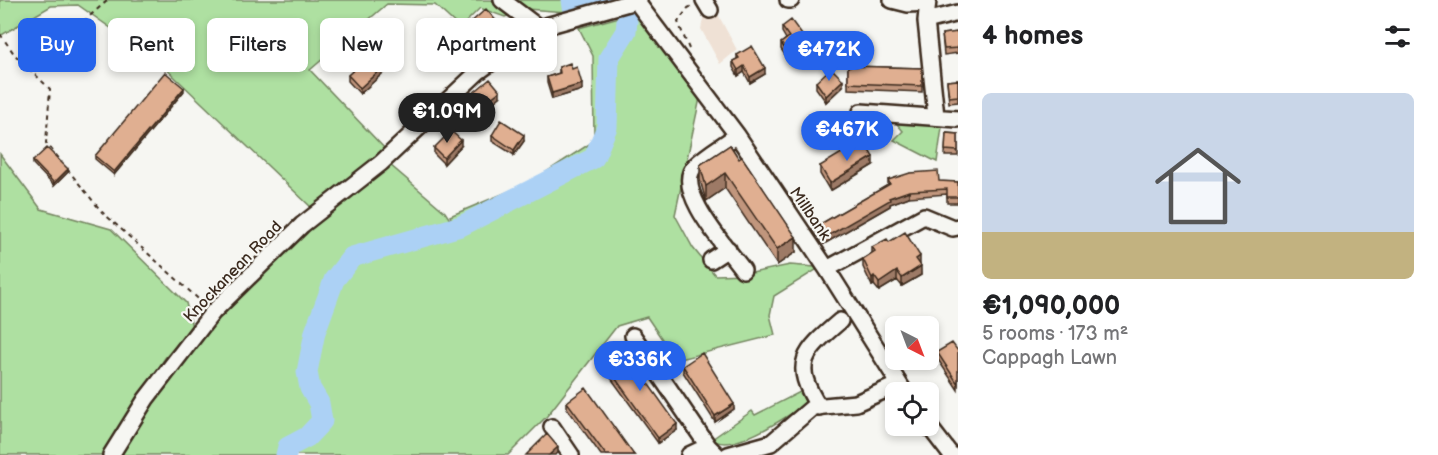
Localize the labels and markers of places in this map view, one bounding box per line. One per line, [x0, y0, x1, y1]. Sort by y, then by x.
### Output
pin: €472K [787, 31, 871, 82]
pin: €1.09M [398, 93, 496, 144]
pin: €467K [805, 111, 889, 162]
pin: €336K [598, 341, 682, 392]

